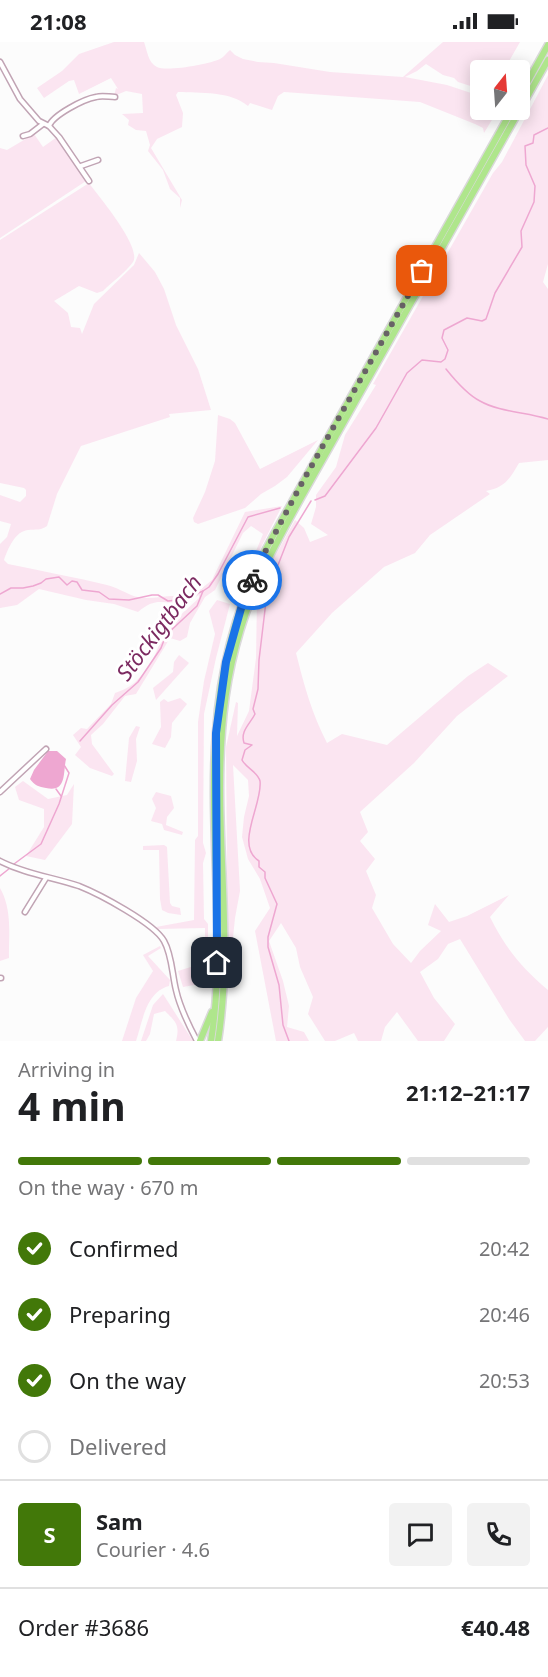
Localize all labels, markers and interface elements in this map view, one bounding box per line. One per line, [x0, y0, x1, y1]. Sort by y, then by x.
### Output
text: 21:08 [30, 6, 87, 36]
north arrow [470, 60, 530, 120]
map controls [470, 60, 530, 120]
pin [396, 245, 447, 296]
icon: bag [405, 254, 438, 287]
courier [222, 550, 282, 610]
icon: bike [236, 564, 269, 597]
water label: Stöckigtbach [108, 568, 208, 686]
pin [191, 937, 242, 988]
icon: home [200, 946, 233, 979]
text: Arriving in [18, 1056, 115, 1083]
text: 21:12–21:17 [406, 1077, 530, 1107]
text: 4 min [18, 1079, 125, 1132]
text: On the way · 670 m [18, 1174, 198, 1201]
icon: check [18, 1232, 51, 1265]
text: Confirmed [69, 1233, 179, 1263]
text: 20:42 [479, 1235, 530, 1262]
icon: check [18, 1298, 51, 1331]
text: Preparing [69, 1299, 171, 1329]
text: 20:46 [479, 1301, 530, 1328]
icon: check [18, 1364, 51, 1397]
text: On the way [69, 1365, 186, 1395]
text: 20:53 [479, 1367, 530, 1394]
text: Delivered [69, 1431, 167, 1461]
button: chat [389, 1503, 452, 1566]
button: phone [467, 1503, 530, 1566]
text: Sam [96, 1506, 143, 1536]
text: S [43, 1519, 56, 1549]
text: Courier · 4.6 [96, 1536, 210, 1563]
text: Order #3686 [18, 1612, 149, 1642]
text: €40.48 [461, 1612, 530, 1642]

